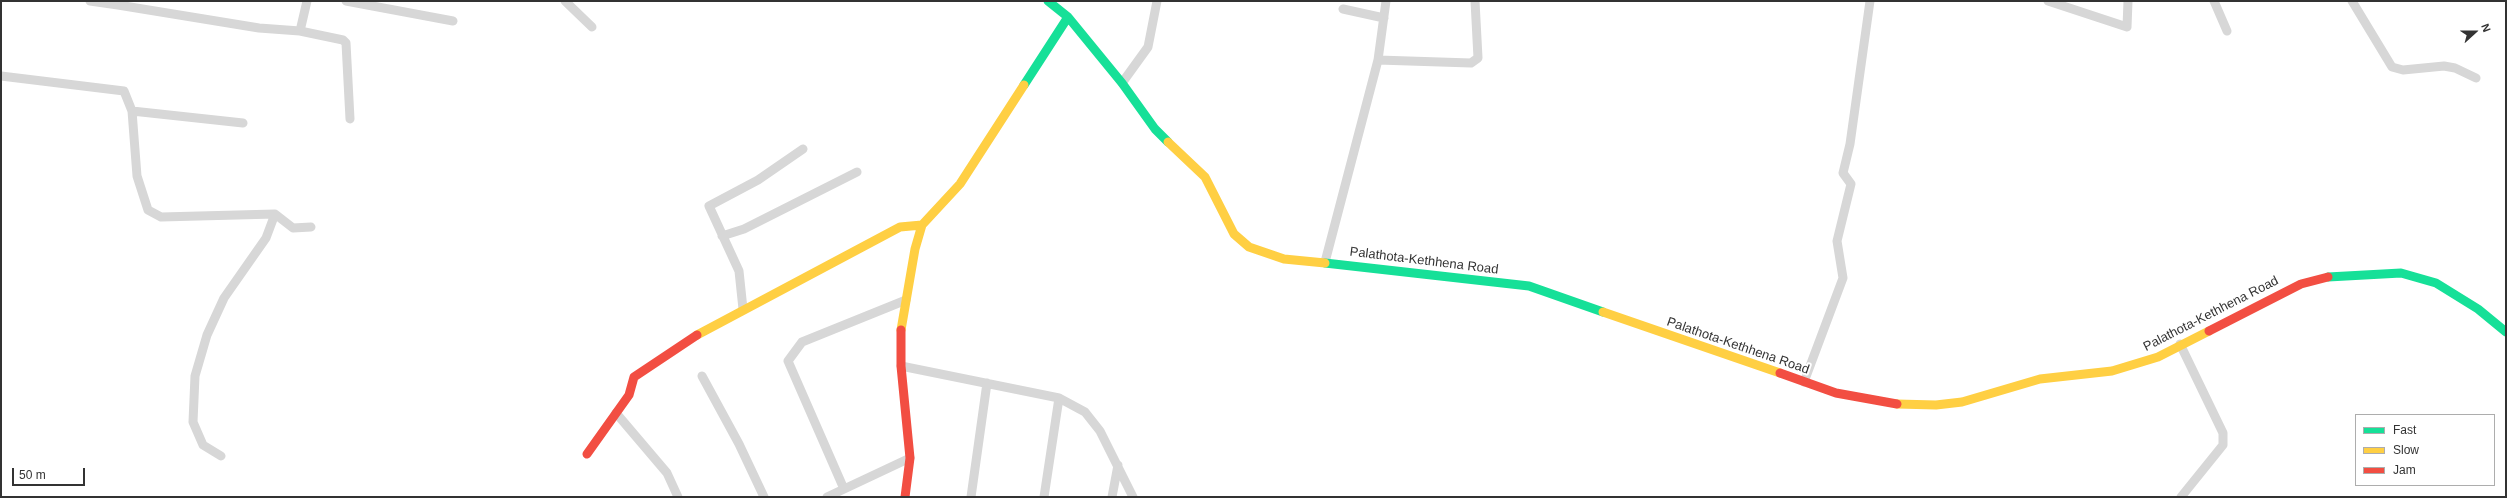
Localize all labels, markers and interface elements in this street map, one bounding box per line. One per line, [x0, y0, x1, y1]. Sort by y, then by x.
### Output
north arrow [2455, 12, 2495, 52]
text: N [2479, 22, 2493, 34]
street label: Palathota-Kethhena Road [1349, 244, 1499, 278]
street label: Palathota-Kethhena Road [2141, 273, 2281, 355]
street label: Palathota-Kethhena Road [1665, 314, 1811, 378]
legend [2355, 414, 2495, 486]
text: Fast [2393, 423, 2416, 437]
text: Slow [2393, 443, 2419, 457]
scale bar [14, 460, 87, 486]
text: Jam [2393, 463, 2416, 477]
text: 50 m [19, 468, 46, 482]

